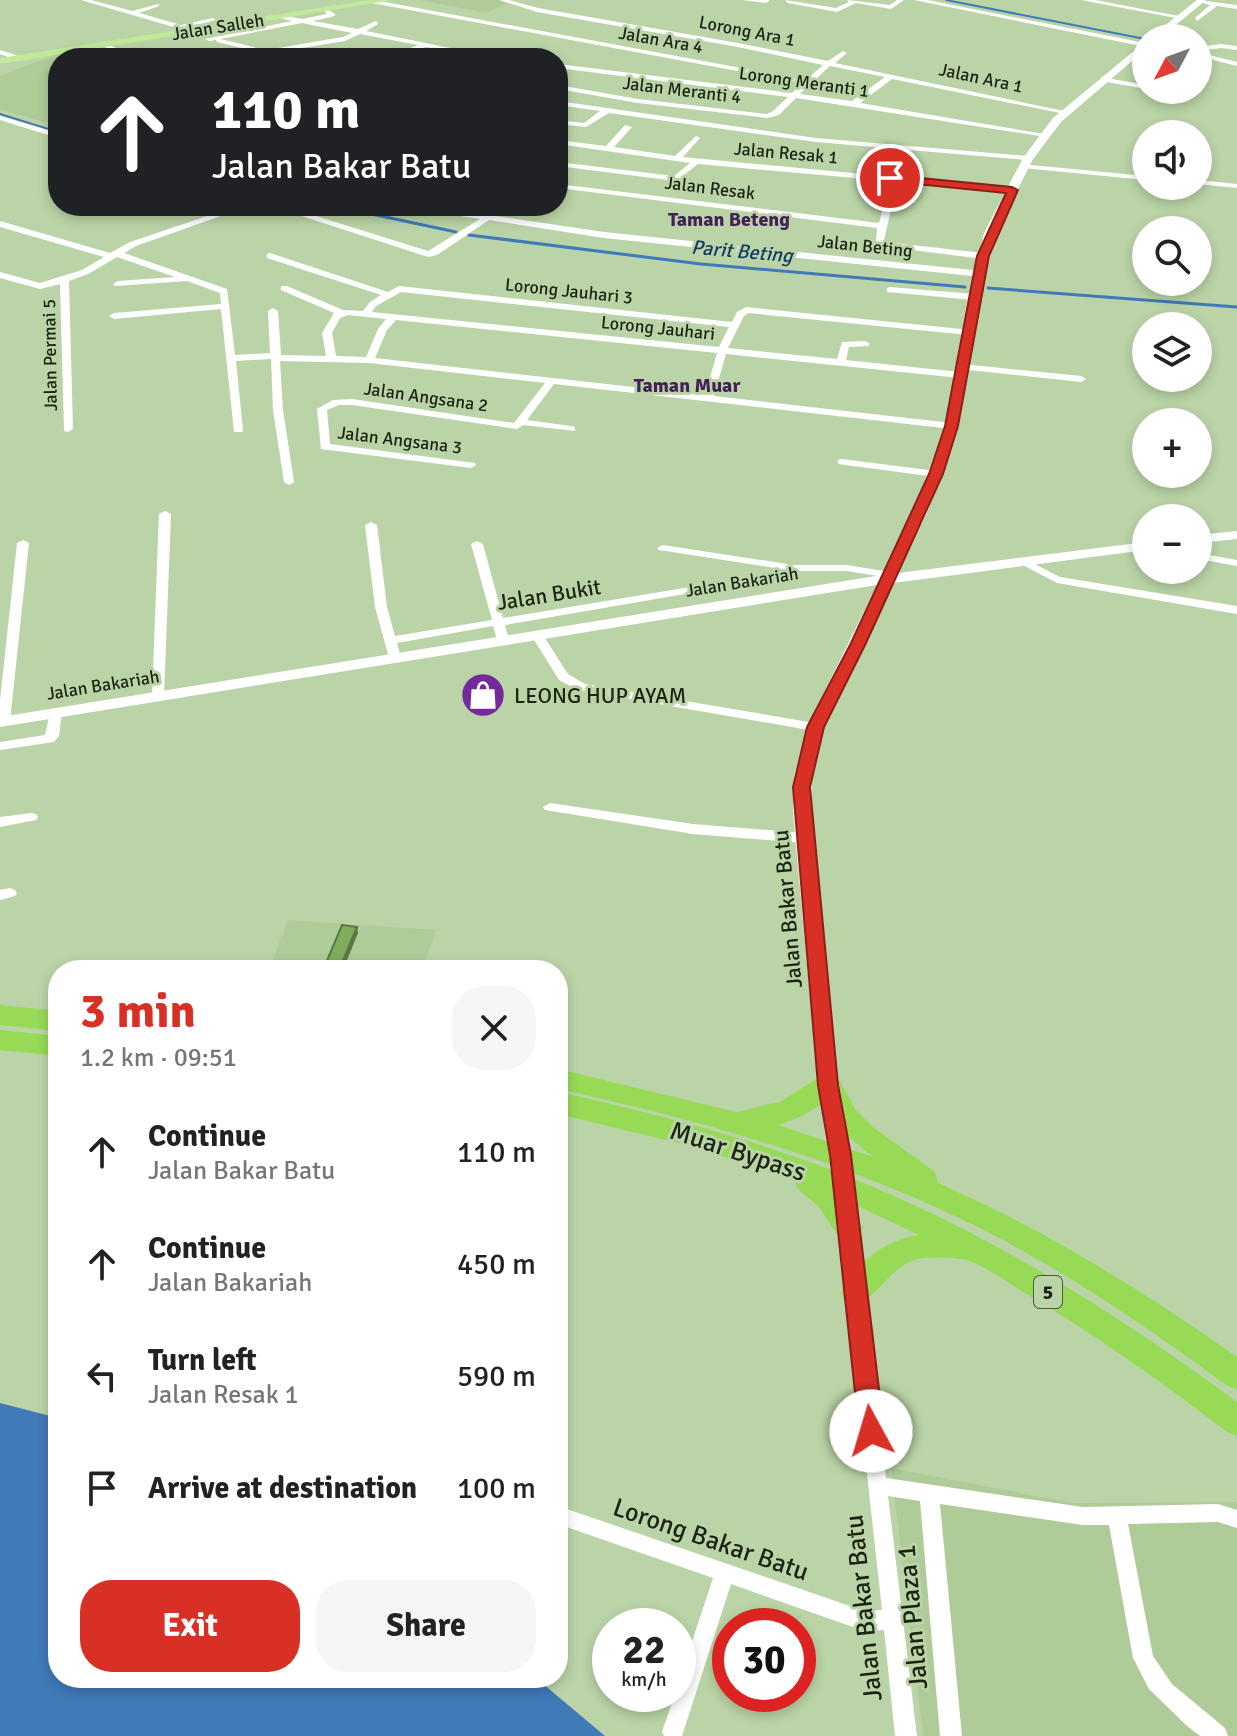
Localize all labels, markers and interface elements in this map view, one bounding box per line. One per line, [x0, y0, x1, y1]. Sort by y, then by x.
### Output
street label: Jalan Salleh [170, 9, 266, 45]
street label: Lorong Ara 1 [697, 11, 797, 51]
street label: Jalan Ara 4 [617, 22, 705, 58]
north arrow [1132, 24, 1212, 104]
map controls [1132, 24, 1212, 584]
street label: Jalan Ara 1 [937, 58, 1025, 98]
street label: Lorong Meranti 1 [738, 62, 870, 102]
street label: Jalan Meranti 4 [622, 72, 743, 108]
text: 110 m [212, 75, 360, 144]
icon: ahead [80, 80, 184, 184]
button: sound [1132, 120, 1212, 200]
street label: Jalan Resak 1 [733, 137, 839, 169]
text: Jalan Bakar Batu [212, 144, 471, 189]
pin [856, 144, 924, 212]
icon: arrive [868, 156, 912, 200]
street label: Jalan Resak [664, 172, 756, 204]
district label: Taman Beteng [668, 207, 790, 232]
button: search [1132, 216, 1212, 296]
street label: Jalan Beting [816, 230, 914, 262]
water label: Parit Beting [690, 235, 795, 269]
street label: Lorong Jauhari 3 [504, 273, 634, 309]
street label: Jalan Permai 5 [38, 299, 62, 411]
street label: Lorong Jauhari [600, 311, 716, 345]
button: layers [1132, 312, 1212, 392]
district label: Taman Muar [634, 373, 740, 398]
street label: Jalan Angsana 2 [363, 377, 489, 417]
button: + [1132, 408, 1212, 488]
street label: Jalan Angsana 3 [337, 421, 463, 459]
button: − [1132, 504, 1212, 584]
street label: Jalan Bakariah [684, 562, 800, 602]
street label: Jalan Bukit [495, 573, 603, 616]
street label: Jalan Bakariah [45, 665, 161, 705]
shop icon: LEONG HUP AYAM [459, 671, 507, 719]
place label: LEONG HUP AYAM [514, 682, 686, 709]
street label: Jalan Bakar Batu [767, 829, 808, 989]
text: 3 min [80, 982, 196, 1041]
button: close [452, 986, 536, 1070]
text: 1.2 km · 09:51 [80, 1042, 237, 1074]
street label: Muar Bypass [666, 1115, 810, 1189]
text: Continue [148, 1118, 266, 1155]
icon: ahead [80, 1130, 124, 1174]
text: 110 m [457, 1134, 536, 1171]
text: Jalan Bakar Batu [148, 1155, 335, 1187]
text: Continue [148, 1230, 266, 1267]
icon: ahead [80, 1242, 124, 1286]
text: 450 m [457, 1246, 536, 1283]
text: Jalan Bakariah [148, 1267, 312, 1299]
road number: 5 [1034, 1276, 1062, 1308]
text: Turn left [148, 1342, 257, 1379]
icon: left [80, 1354, 124, 1398]
text: 590 m [457, 1358, 536, 1395]
text: Jalan Resak 1 [148, 1379, 299, 1411]
position arrow [829, 1389, 913, 1473]
icon: arrive [80, 1466, 124, 1510]
text: Arrive at destination [148, 1470, 417, 1507]
text: 100 m [457, 1470, 536, 1507]
street label: Lorong Bakar Batu [609, 1491, 813, 1588]
street label: Jalan Bakar Batu [838, 1513, 890, 1703]
street label: Jalan Plaza 1 [891, 1543, 935, 1691]
button: Exit [80, 1580, 300, 1672]
button: Share [316, 1580, 536, 1672]
speed limit sign: 30 [712, 1608, 816, 1712]
text: 22 [622, 1625, 666, 1675]
text: km/h [621, 1667, 667, 1692]

